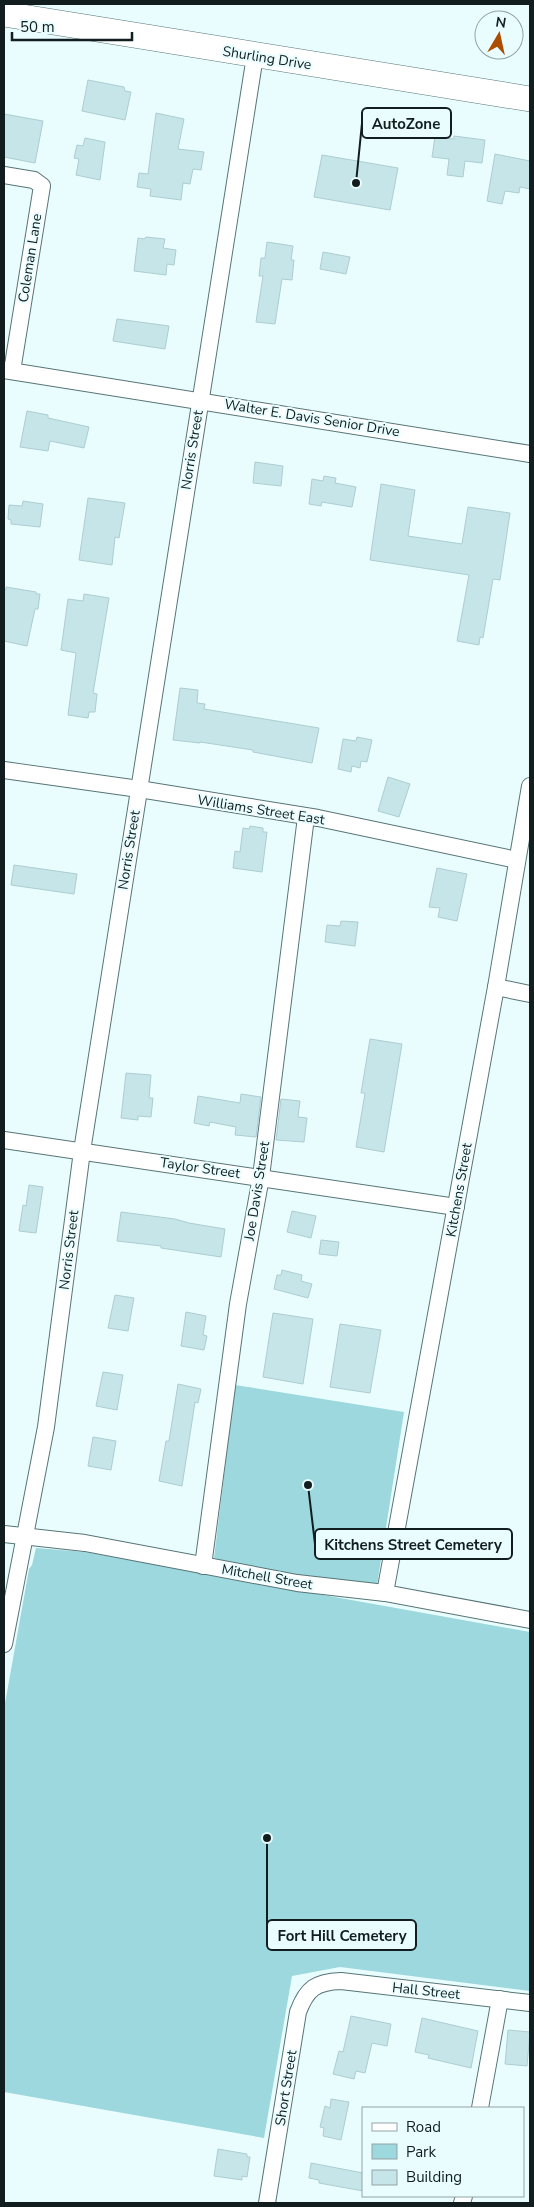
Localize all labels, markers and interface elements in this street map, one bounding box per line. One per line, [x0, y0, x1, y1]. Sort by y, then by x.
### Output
scale bar [12, 10, 132, 42]
north arrow [474, 10, 524, 60]
text: N [494, 12, 508, 33]
text: 50 m [20, 17, 55, 37]
street label: Shurling Drive [221, 42, 313, 74]
callout: AutoZone [362, 108, 451, 138]
text: AutoZone [372, 114, 440, 134]
street label: Coleman Lane [14, 212, 46, 304]
street label: Walter E. Davis Senior Drive [223, 395, 401, 441]
street label: Norris Street [176, 409, 208, 491]
street label: Williams Street East [196, 791, 326, 829]
street label: Norris Street [113, 809, 145, 891]
street label: Joe Davis Street [240, 1140, 274, 1243]
street label: Kitchens Street [441, 1141, 477, 1239]
street label: Taylor Street [159, 1153, 241, 1183]
street label: Norris Street [55, 1209, 83, 1291]
callout: Kitchens Street Cemetery [315, 1529, 512, 1559]
text: Kitchens Street Cemetery [324, 1535, 502, 1555]
street label: Mitchell Street [220, 1560, 314, 1594]
callout: Fort Hill Cemetery [267, 1920, 416, 1950]
text: Fort Hill Cemetery [277, 1926, 407, 1946]
street label: Hall Street [391, 1978, 461, 2004]
street label: Short Street [271, 2049, 301, 2127]
legend [362, 2107, 524, 2197]
text: Road [406, 2117, 441, 2137]
text: Park [406, 2142, 436, 2162]
text: Building [406, 2167, 462, 2187]

